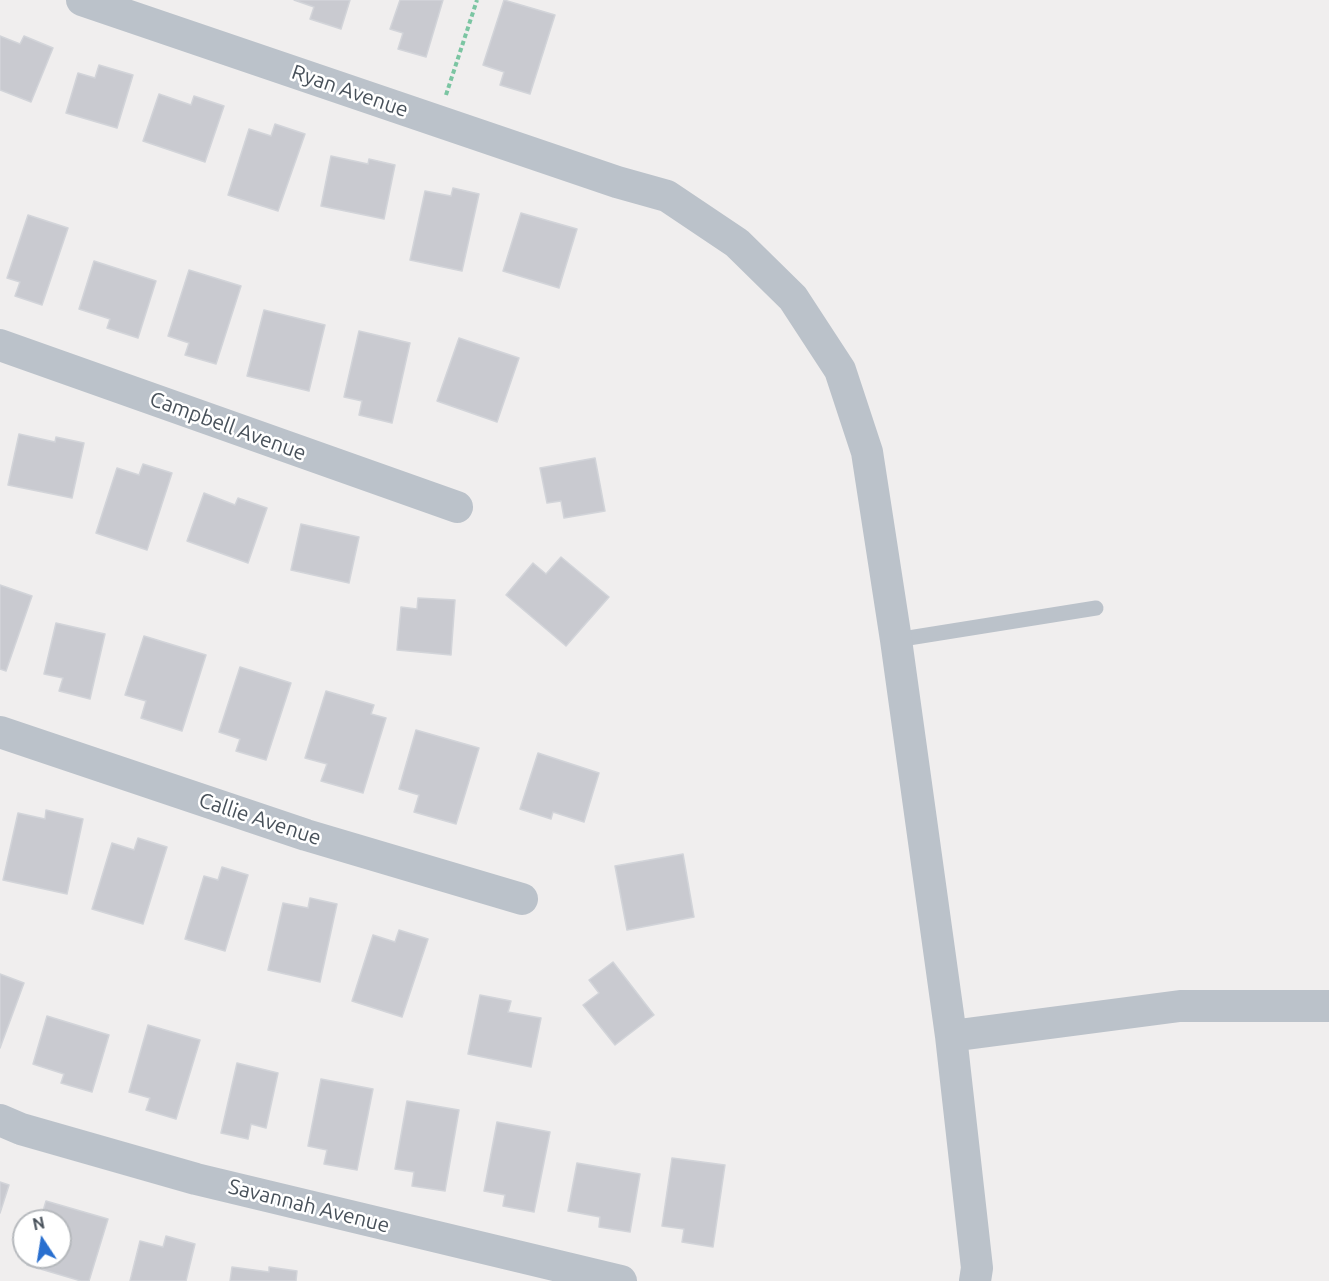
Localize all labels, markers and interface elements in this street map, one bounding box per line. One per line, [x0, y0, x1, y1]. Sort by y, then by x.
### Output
street label: Ryan Avenue [288, 59, 412, 123]
street label: Campbell Avenue [146, 386, 310, 466]
street label: Callie Avenue [196, 787, 324, 851]
street label: Savannah Avenue [226, 1174, 392, 1238]
north arrow [12, 1209, 72, 1269]
text: N [31, 1213, 46, 1233]

